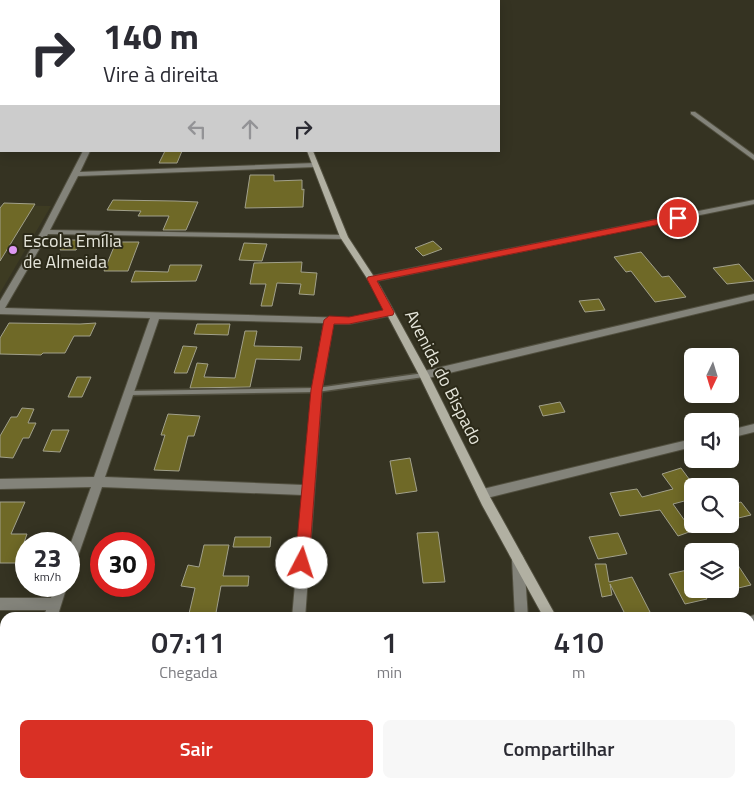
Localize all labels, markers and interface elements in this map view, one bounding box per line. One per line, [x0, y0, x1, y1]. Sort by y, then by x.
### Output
text: 140 m [103, 9, 199, 63]
icon: right [20, 20, 85, 85]
text: Vire à direita [103, 57, 218, 91]
icon: left [183, 115, 211, 143]
icon: ahead [236, 115, 264, 143]
icon: right [289, 115, 317, 143]
pin [657, 197, 699, 239]
icon: arrive [664, 204, 692, 232]
place label: Escola Emília de Almeida [23, 227, 122, 275]
marker: Escola Emília de Almeida [7, 244, 19, 256]
street label: Avenida do Bispado [398, 305, 490, 449]
north arrow [684, 348, 739, 402]
map controls [684, 348, 739, 598]
button: sound [684, 413, 739, 468]
button: search [684, 478, 739, 533]
speed limit sign: 30 [90, 532, 155, 597]
position arrow [275, 536, 327, 588]
text: 23 [33, 539, 62, 577]
button: layers [684, 543, 739, 598]
text: km/h [34, 567, 61, 586]
text: 07:11 [151, 619, 226, 665]
text: 1 [381, 619, 398, 665]
text: 410 [553, 619, 604, 665]
text: Chegada [159, 660, 217, 684]
text: min [377, 660, 402, 684]
text: m [572, 660, 585, 684]
button: Sair [20, 720, 373, 778]
button: Compartilhar [383, 720, 735, 778]

